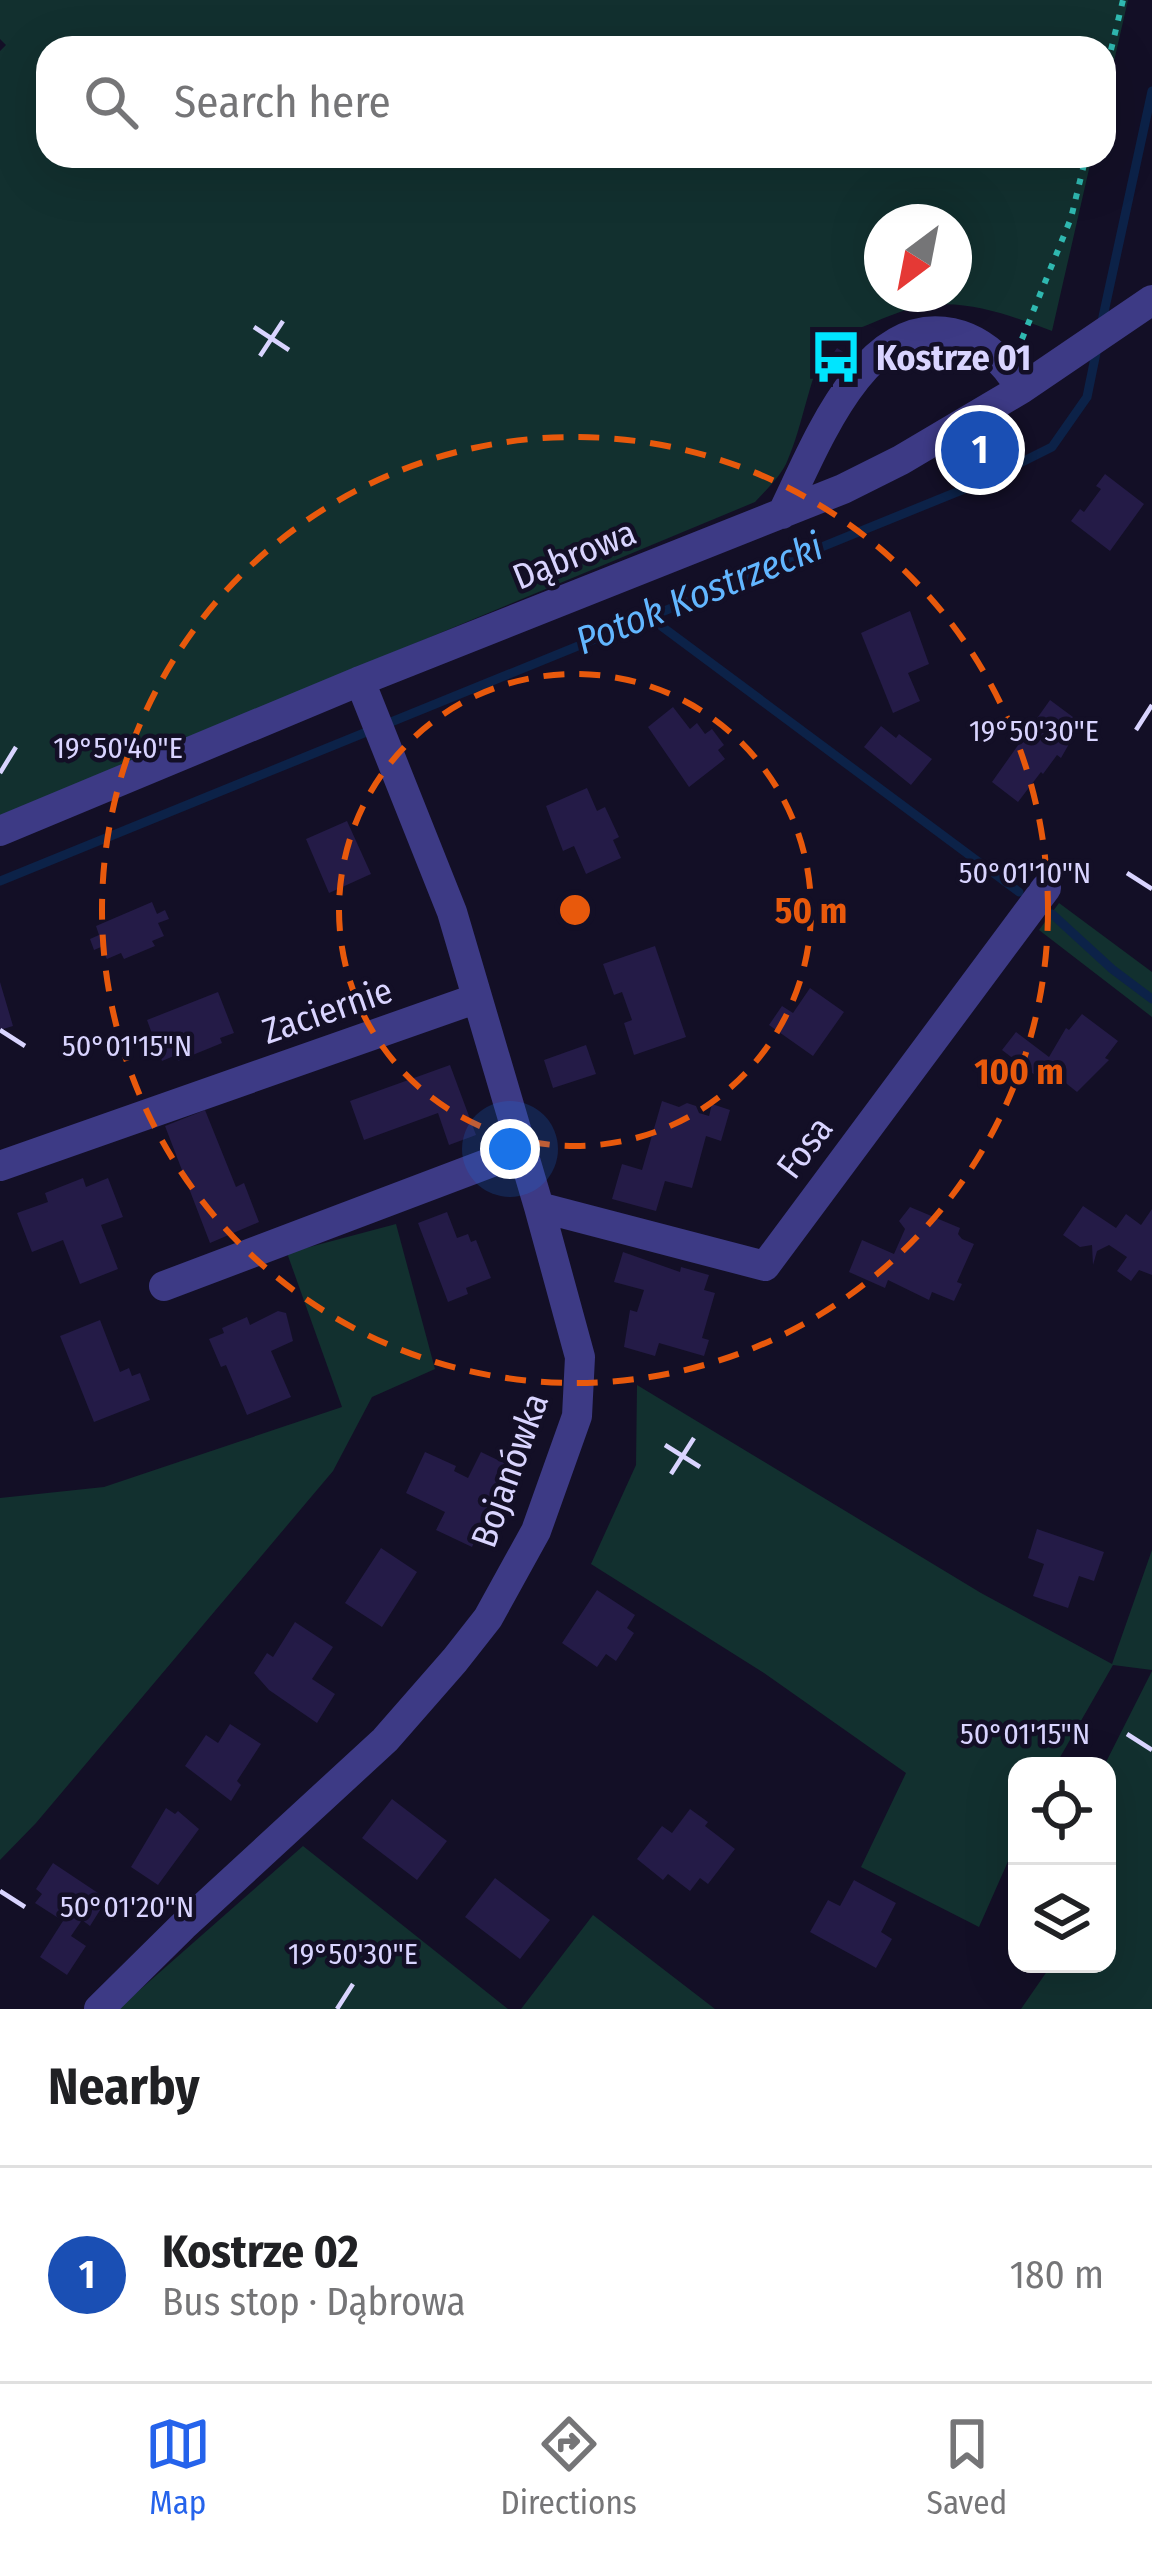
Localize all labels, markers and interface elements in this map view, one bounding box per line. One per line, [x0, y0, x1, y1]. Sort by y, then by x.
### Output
search box [36, 36, 1116, 168]
icon: search [78, 69, 144, 135]
text: Search here [174, 75, 391, 129]
north arrow [864, 204, 972, 312]
bus stop icon: Kostrze 01 [807, 328, 865, 386]
place label: Kostrze 01 [876, 336, 1031, 380]
pin: 1 [941, 405, 1019, 495]
street label: Dąbrowa [507, 510, 642, 599]
water label: Potok Kostrzecki [569, 523, 830, 664]
text: 19°50'30"E [969, 713, 1099, 749]
text: 19°50'40"E [53, 730, 183, 766]
text: 50°01'10"N [959, 855, 1091, 891]
centre of rings [554, 889, 596, 931]
text: 50 m [775, 889, 847, 933]
street label: Zaciernie [256, 968, 398, 1054]
text: 50°01'15"N [62, 1028, 192, 1064]
text: 100 m [974, 1050, 1064, 1094]
street label: Fosa [767, 1108, 842, 1187]
your location [480, 1119, 540, 1179]
street label: Bojanówka [462, 1387, 558, 1553]
text: 50°01'15"N [960, 1716, 1090, 1752]
map controls [1008, 1757, 1116, 1973]
button: locate [1008, 1757, 1116, 1865]
button: layers [1008, 1865, 1116, 1973]
text: 50°01'20"N [60, 1889, 194, 1925]
text: 19°50'30"E [288, 1936, 418, 1972]
text: Nearby [48, 2056, 200, 2118]
text: Kostrze 02 [162, 2225, 359, 2279]
text: 1 [79, 2252, 95, 2298]
text: 180 m [1010, 2252, 1104, 2298]
text: Bus stop · Dąbrowa [162, 2279, 466, 2325]
tab: Map [145, 2411, 211, 2523]
tab: Directions [500, 2411, 637, 2523]
tab: Saved [927, 2411, 1007, 2523]

